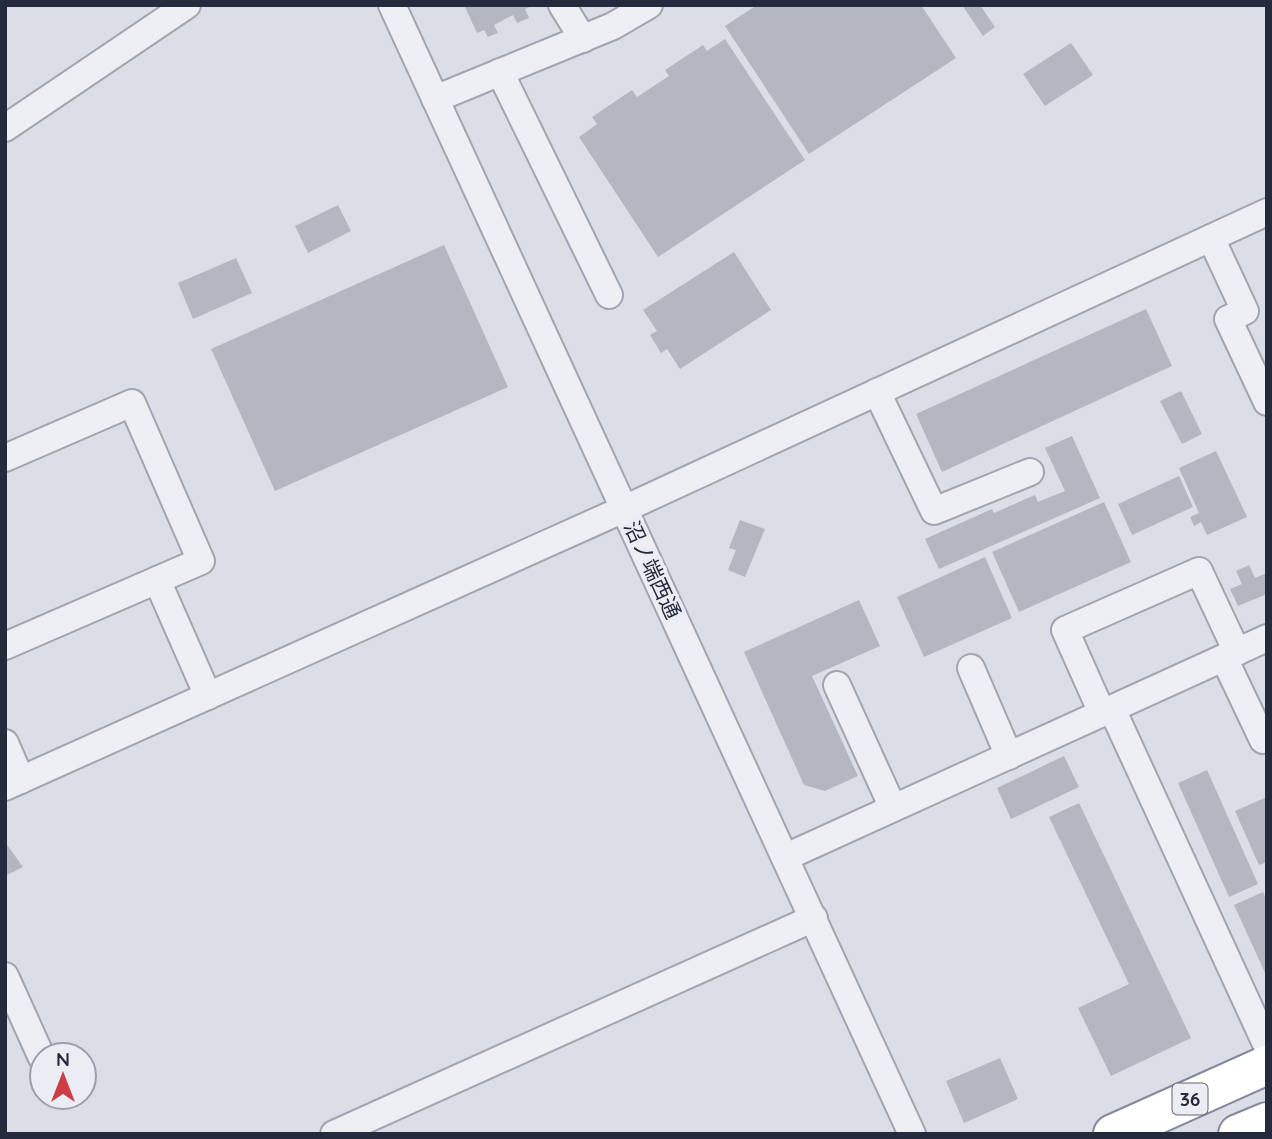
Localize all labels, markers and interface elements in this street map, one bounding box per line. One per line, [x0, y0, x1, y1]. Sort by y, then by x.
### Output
street label: 沼ノ端西通 [619, 517, 687, 623]
north arrow [28, 1041, 98, 1111]
text: N [56, 1047, 70, 1071]
road number: 36 [1172, 1084, 1208, 1114]

